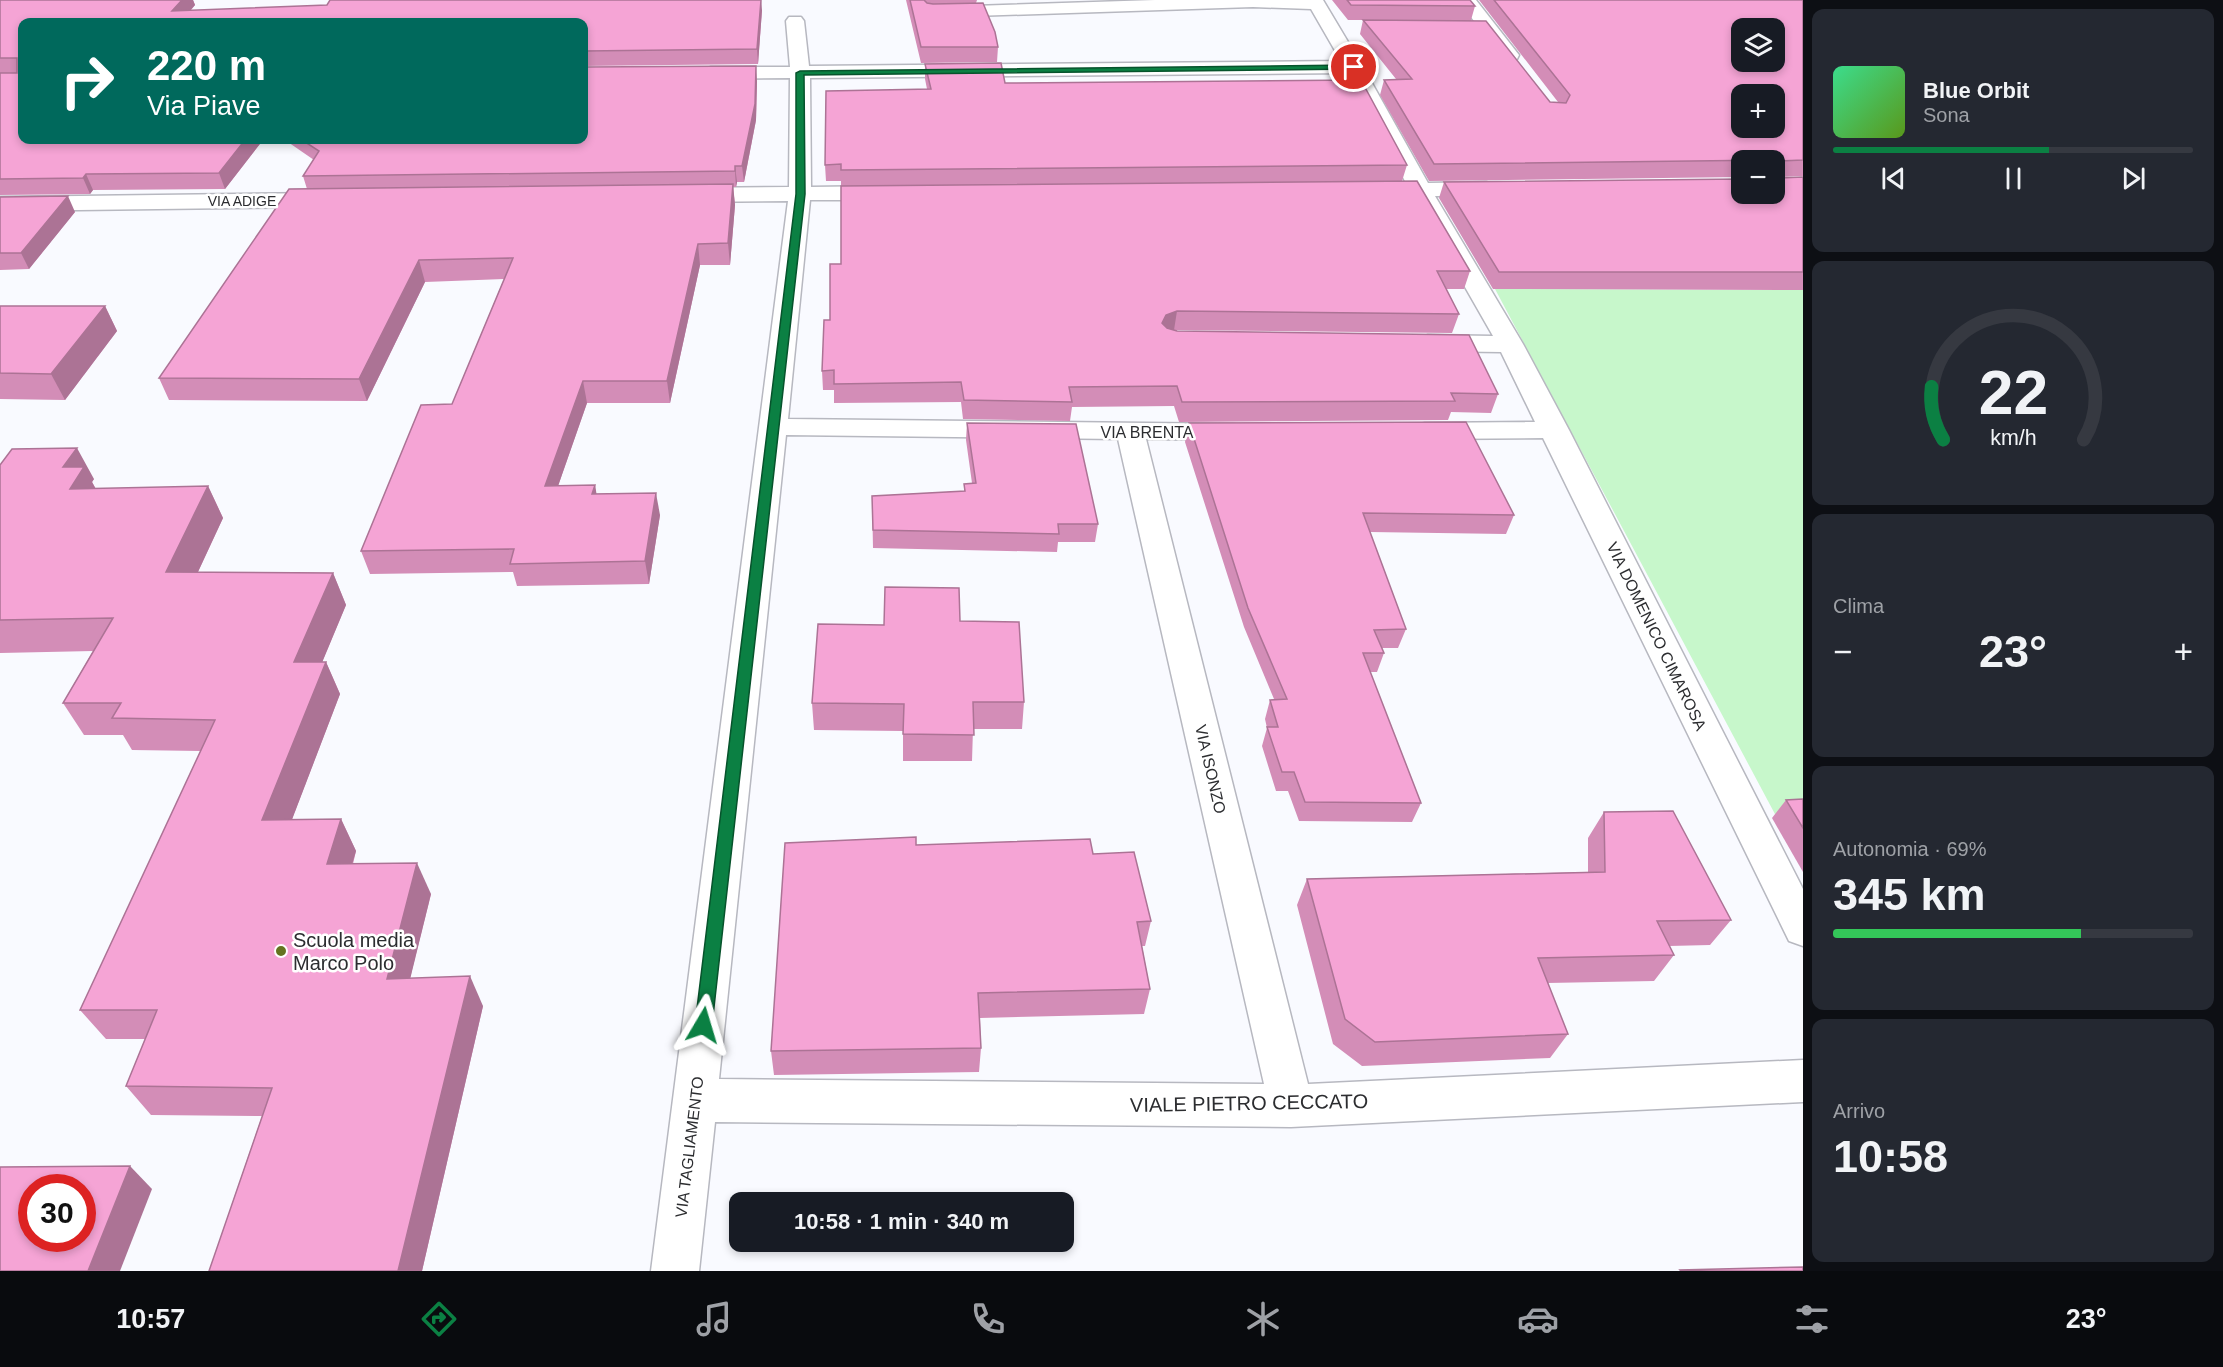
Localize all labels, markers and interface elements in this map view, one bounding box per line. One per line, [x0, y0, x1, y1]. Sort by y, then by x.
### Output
map controls [1731, 18, 1785, 204]
button: layers [1731, 18, 1785, 72]
pin [1328, 41, 1379, 92]
icon: right [48, 42, 126, 120]
text: 220 m [147, 42, 266, 89]
icon: arrive [1337, 50, 1370, 83]
text: Blue Orbit [1923, 78, 2029, 103]
button: + [1731, 84, 1785, 138]
text: Via Piave [147, 91, 261, 121]
text: Sona [1923, 104, 1970, 126]
button: − [1731, 150, 1785, 204]
icon: previous [1877, 162, 1910, 195]
icon: pause [1997, 162, 2030, 195]
icon: next [2117, 162, 2150, 195]
street label: VIA ADIGE [208, 193, 276, 209]
text: 22 [1978, 358, 2048, 427]
street label: VIA BRENTA [1100, 424, 1194, 441]
text: km/h [1990, 427, 2036, 451]
street label: VIA DOMENICO CIMAROSA [1604, 539, 1710, 733]
text: Clima [1833, 595, 1884, 617]
text: 23° [1979, 626, 2047, 677]
text: − [1833, 633, 1852, 670]
text: + [2174, 633, 2193, 670]
street label: VIA ISONZO [1192, 723, 1229, 815]
text: Autonomia · 69% [1833, 838, 1986, 860]
text: 345 km [1833, 869, 1986, 920]
place label: Scuola media Marco Polo [293, 929, 415, 974]
marker: Scuola media Marco Polo [274, 944, 288, 958]
position arrow [671, 993, 735, 1057]
street label: VIA TAGLIAMENTO [672, 1075, 707, 1219]
street label: VIALE PIETRO CECCATO [1130, 1090, 1368, 1116]
text: Arrivo [1833, 1100, 1885, 1122]
text: 10:58 [1833, 1131, 1948, 1182]
speed limit sign: 30 [18, 1174, 96, 1252]
text: 10:58 · 1 min · 340 m [794, 1209, 1009, 1234]
icon: directions [418, 1298, 460, 1340]
icon: music [693, 1298, 735, 1340]
icon: phone [967, 1298, 1009, 1340]
icon: climate [1242, 1298, 1284, 1340]
icon: car [1517, 1298, 1559, 1340]
icon: filters [1791, 1298, 1833, 1340]
text: 10:57 [116, 1304, 185, 1334]
text: 23° [2066, 1304, 2107, 1334]

